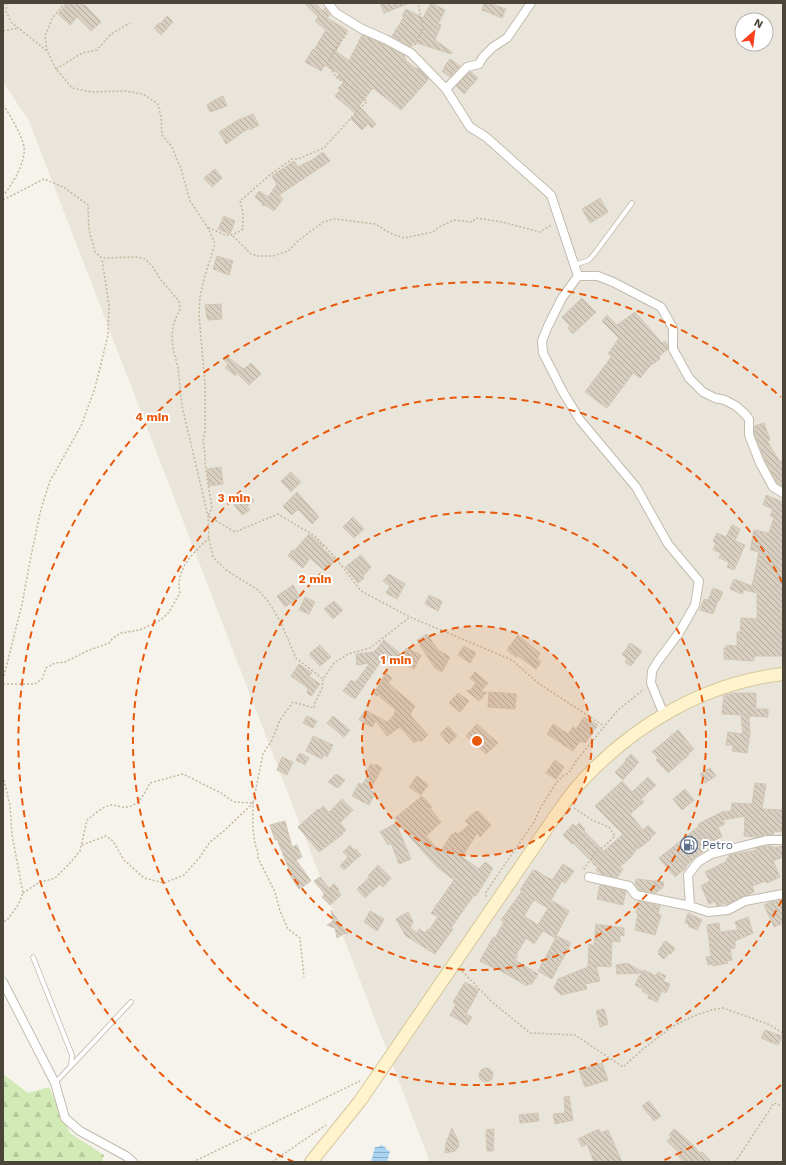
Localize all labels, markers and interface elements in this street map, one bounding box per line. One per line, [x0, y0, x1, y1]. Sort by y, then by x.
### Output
north arrow [734, 12, 774, 52]
text: N [752, 16, 765, 31]
text: 4 min [135, 410, 169, 424]
text: 3 min [218, 491, 250, 505]
text: 2 min [299, 572, 331, 586]
text: 1 min [381, 653, 411, 667]
centre of rings [470, 734, 484, 748]
fuel station icon: Petro [679, 835, 699, 855]
place label: Petro [702, 838, 733, 852]

